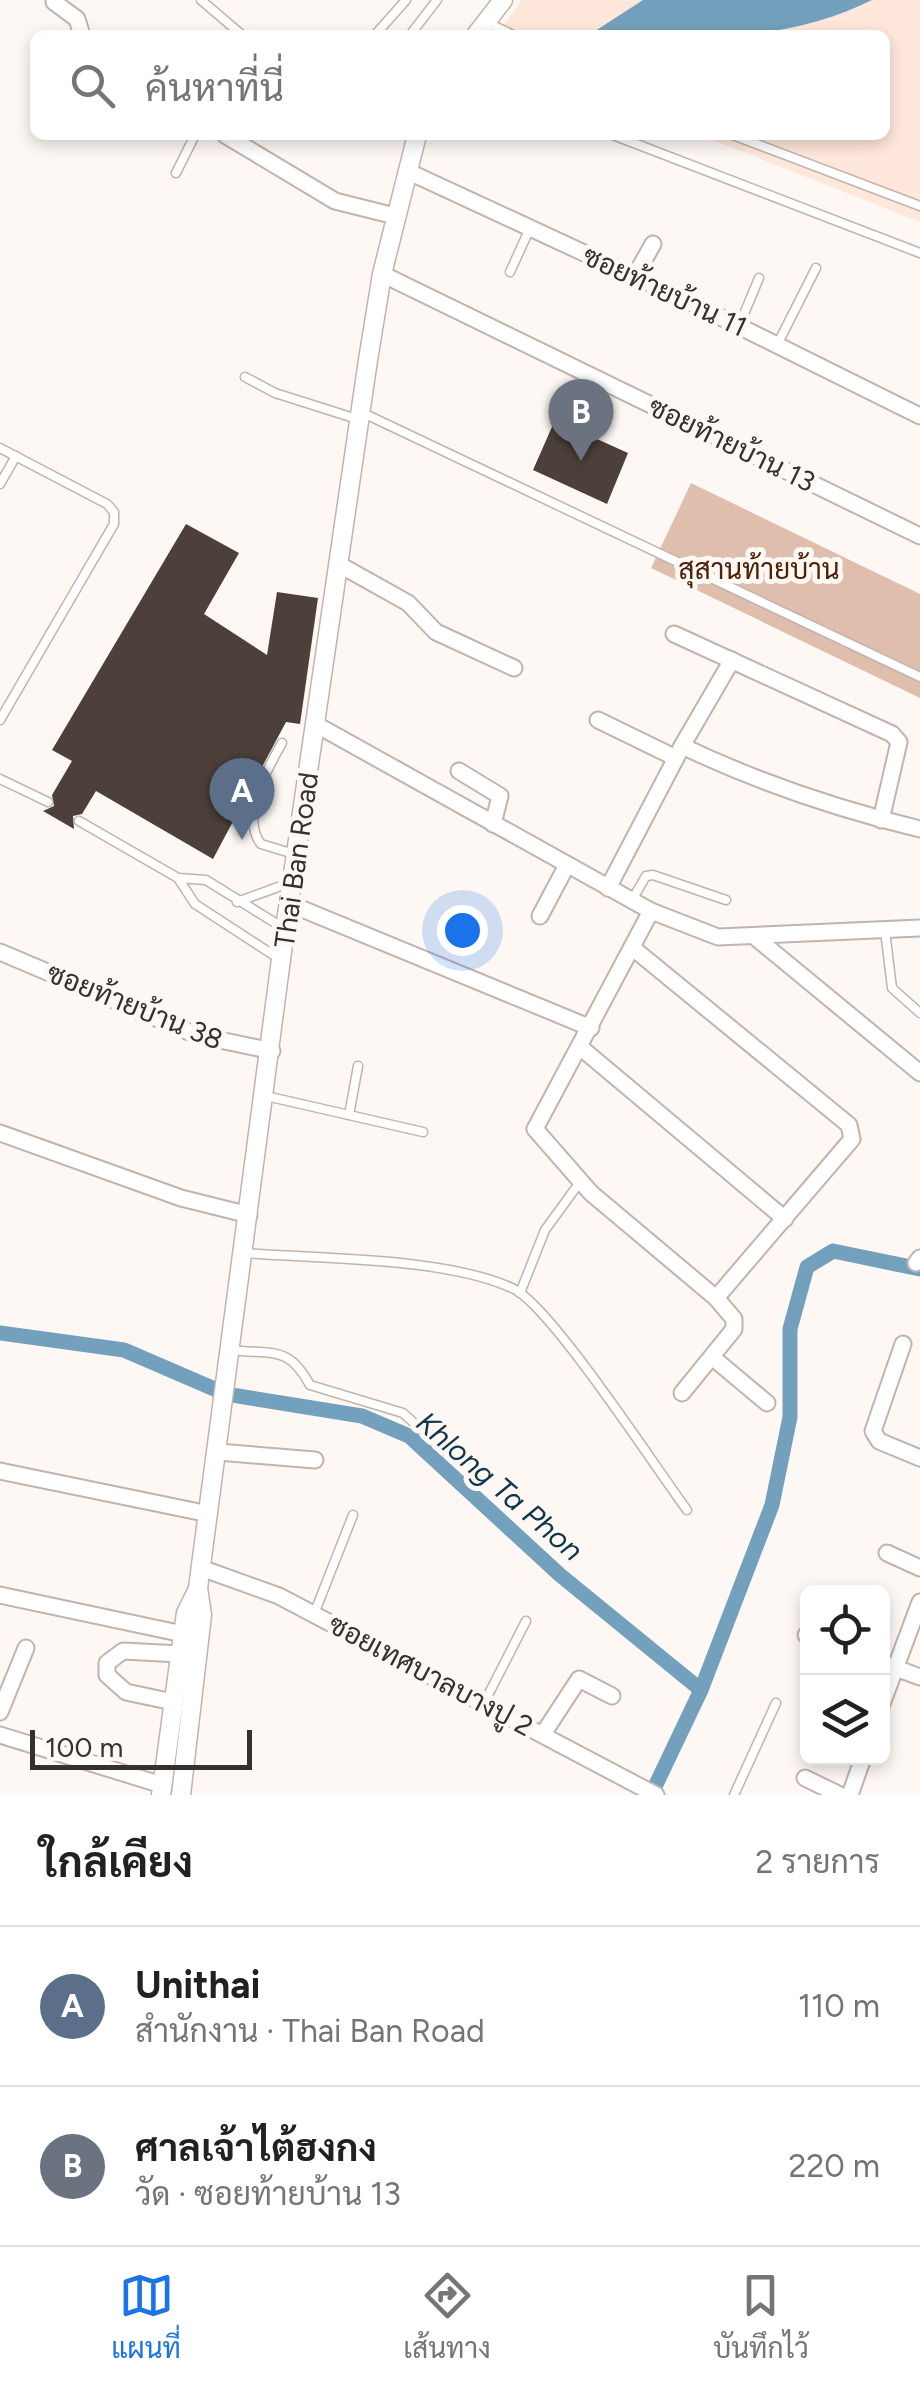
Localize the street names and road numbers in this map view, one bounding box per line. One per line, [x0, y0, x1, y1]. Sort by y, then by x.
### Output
street label: ซอยท้ายบ้าน 11 [578, 237, 753, 344]
street label: ซอยท้ายบ้าน 13 [643, 388, 821, 499]
street label: Thai Ban Road [267, 770, 325, 950]
street label: ซอยท้ายบ้าน 38 [42, 954, 228, 1057]
street label: ซอยเทศบาลบางปู 2 [321, 1607, 539, 1746]

